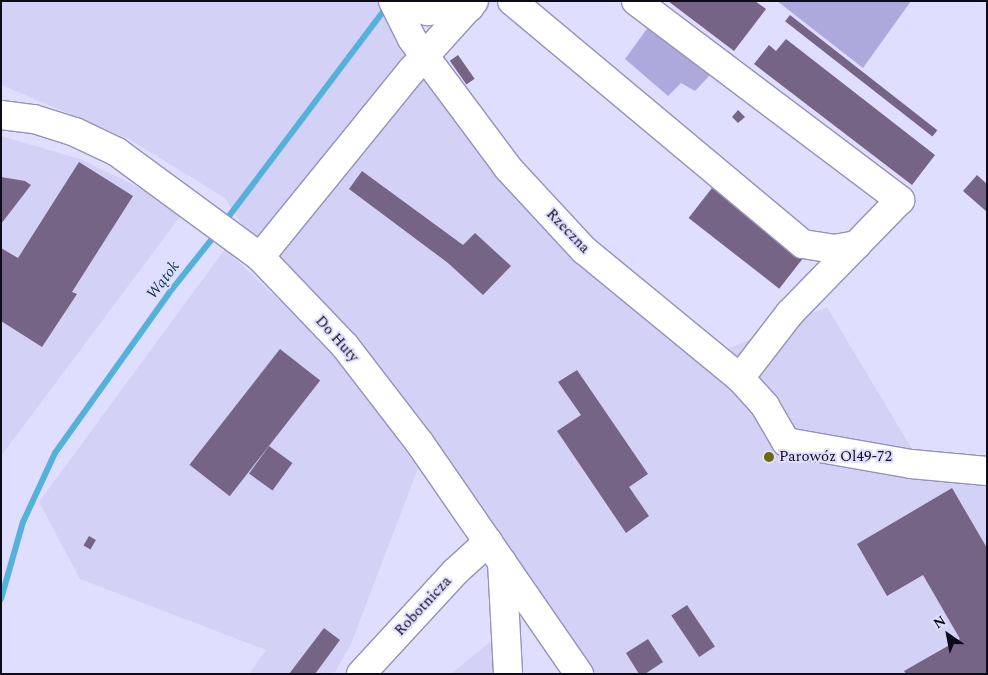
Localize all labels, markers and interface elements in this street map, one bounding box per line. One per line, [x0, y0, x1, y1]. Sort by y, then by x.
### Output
street label: Rzeczna [542, 205, 594, 257]
water label: Wątok [142, 257, 184, 303]
street label: Do Huty [311, 312, 363, 366]
place label: Parowóz Ol49-72 [779, 448, 892, 466]
marker: Parowóz Ol49-72 [763, 451, 775, 463]
street label: Robotnicza [391, 572, 455, 640]
north arrow [923, 610, 973, 660]
text: N [929, 610, 950, 634]

